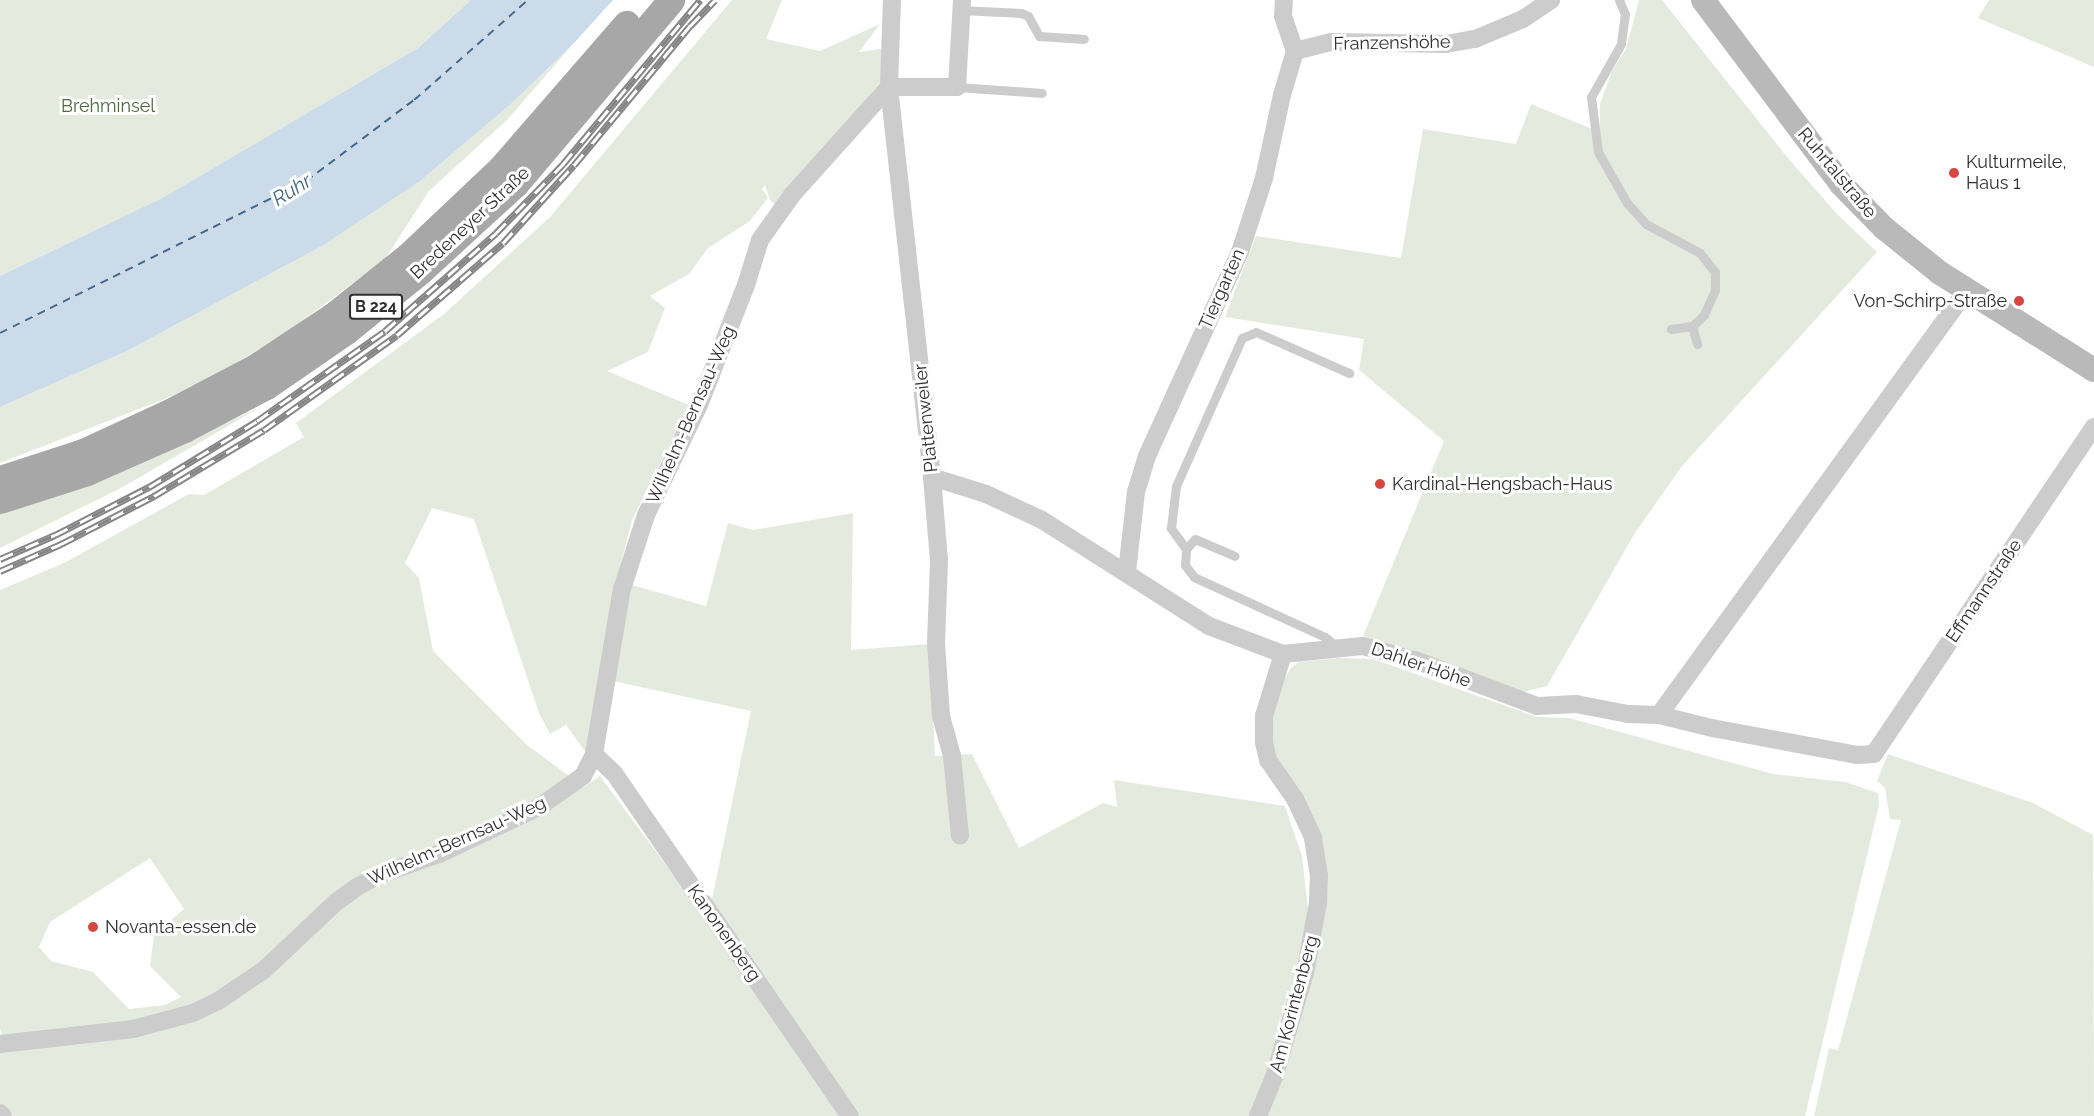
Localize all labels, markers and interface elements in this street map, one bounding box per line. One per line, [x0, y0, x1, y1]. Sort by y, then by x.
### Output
street label: Franzenshöhe [1333, 31, 1451, 55]
park label: Brehminsel [61, 95, 155, 117]
street label: Ruhrtalstraße [1793, 123, 1881, 223]
place label: Kulturmeile, Haus 1 [1966, 152, 2066, 195]
street label: Bredeneyer Straße [406, 162, 534, 284]
marker: Kulturmeile, Haus 1 [1947, 166, 1961, 180]
water label: Ruhr [268, 169, 316, 211]
street label: Tiergarten [1195, 245, 1249, 333]
place label: Von-Schirp-Straße [1854, 290, 2007, 312]
road number: B 224 [349, 294, 403, 320]
marker: Von-Schirp-Straße [2012, 294, 2026, 308]
street label: Wilhelm-Bernsau-Weg [642, 323, 740, 507]
street label: Plattenweiler [910, 363, 942, 473]
place label: Kardinal-Hengsbach-Haus [1392, 473, 1612, 495]
marker: Kardinal-Hengsbach-Haus [1373, 477, 1387, 491]
street label: Effmannstraße [1942, 535, 2026, 647]
street label: Dahler Höhe [1368, 638, 1474, 692]
street label: Wilhelm-Bernsau-Weg [365, 792, 549, 890]
street label: Kanonenberg [683, 881, 765, 985]
place label: Novanta-essen.de [105, 916, 256, 938]
marker: Novanta-essen.de [86, 920, 100, 934]
street label: Am Korintenberg [1265, 933, 1323, 1075]

